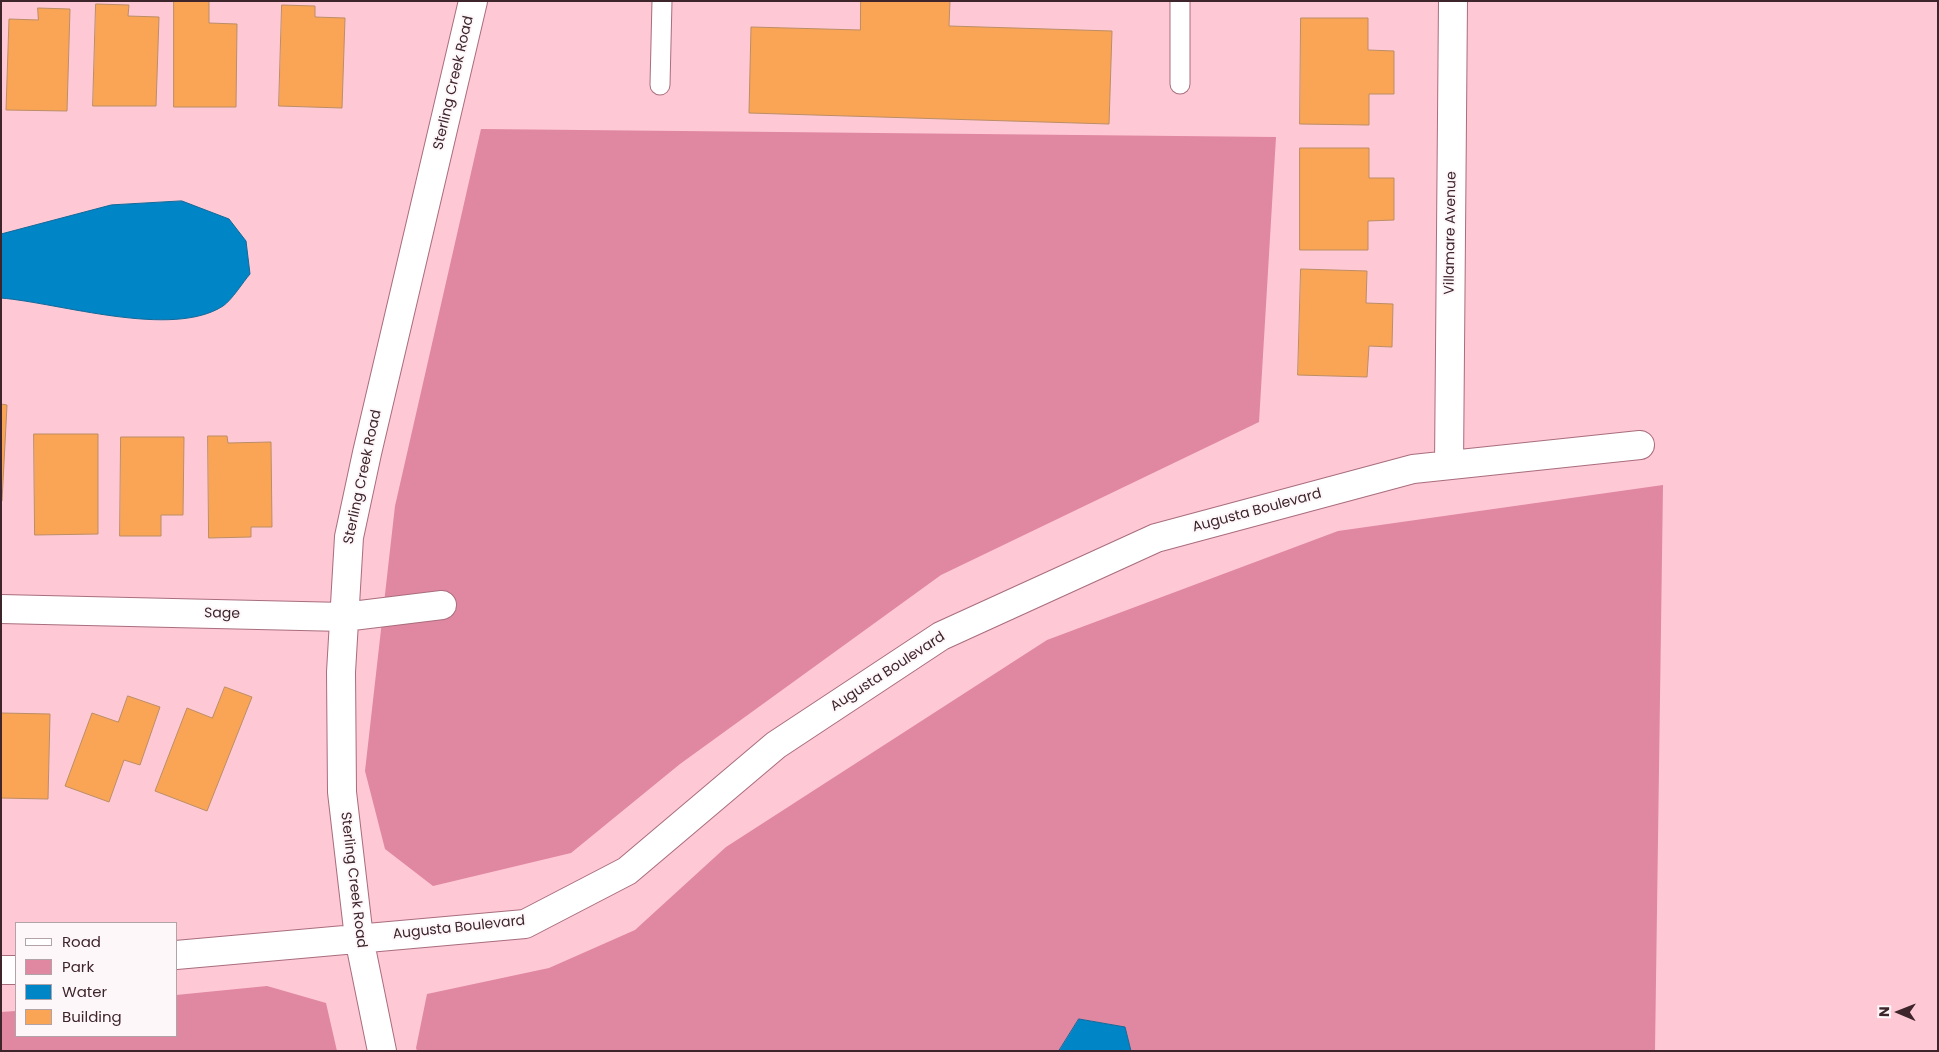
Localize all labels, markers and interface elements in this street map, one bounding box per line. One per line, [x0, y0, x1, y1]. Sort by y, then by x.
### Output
street label: Sterling Creek Road [430, 14, 478, 152]
street label: Villamare Avenue [1442, 171, 1460, 295]
street label: Sterling Creek Road [341, 408, 385, 546]
street label: Augusta Boulevard [1191, 486, 1323, 536]
street label: Sage [204, 605, 240, 623]
street label: Augusta Boulevard [828, 629, 948, 715]
street label: Sterling Creek Road [336, 811, 370, 949]
street label: Augusta Boulevard [392, 913, 526, 943]
legend [15, 922, 178, 1037]
text: Road [62, 931, 101, 952]
text: Park [62, 956, 94, 977]
text: Water [62, 981, 107, 1002]
north arrow [1874, 987, 1924, 1037]
text: Building [62, 1006, 122, 1027]
text: N [1874, 1006, 1894, 1017]

